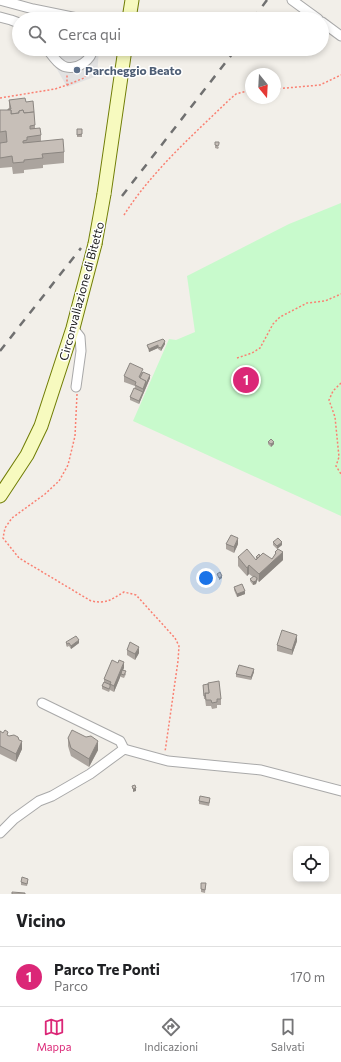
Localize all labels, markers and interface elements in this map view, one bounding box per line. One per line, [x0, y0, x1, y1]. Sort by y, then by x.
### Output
search box [12, 12, 329, 56]
icon: search [26, 23, 48, 45]
text: Cerca qui [58, 25, 121, 43]
place label: Parcheggio Beato [85, 63, 182, 77]
marker: Parcheggio Beato [72, 65, 82, 75]
north arrow [245, 68, 281, 104]
street label: Circonvallazione di Bitetto [56, 220, 106, 362]
pin: 1 [233, 365, 259, 395]
your location [196, 568, 216, 588]
map controls [293, 846, 329, 882]
button: locate [293, 846, 329, 882]
text: Vicino [16, 910, 66, 931]
text: Parco Tre Ponti [54, 960, 160, 978]
text: 1 [26, 969, 32, 985]
text: 170 m [290, 969, 325, 985]
text: Parco [54, 978, 88, 994]
tab: Mappa [36, 1016, 71, 1053]
tab: Indicazioni [144, 1016, 198, 1053]
tab: Salvati [271, 1016, 305, 1053]

